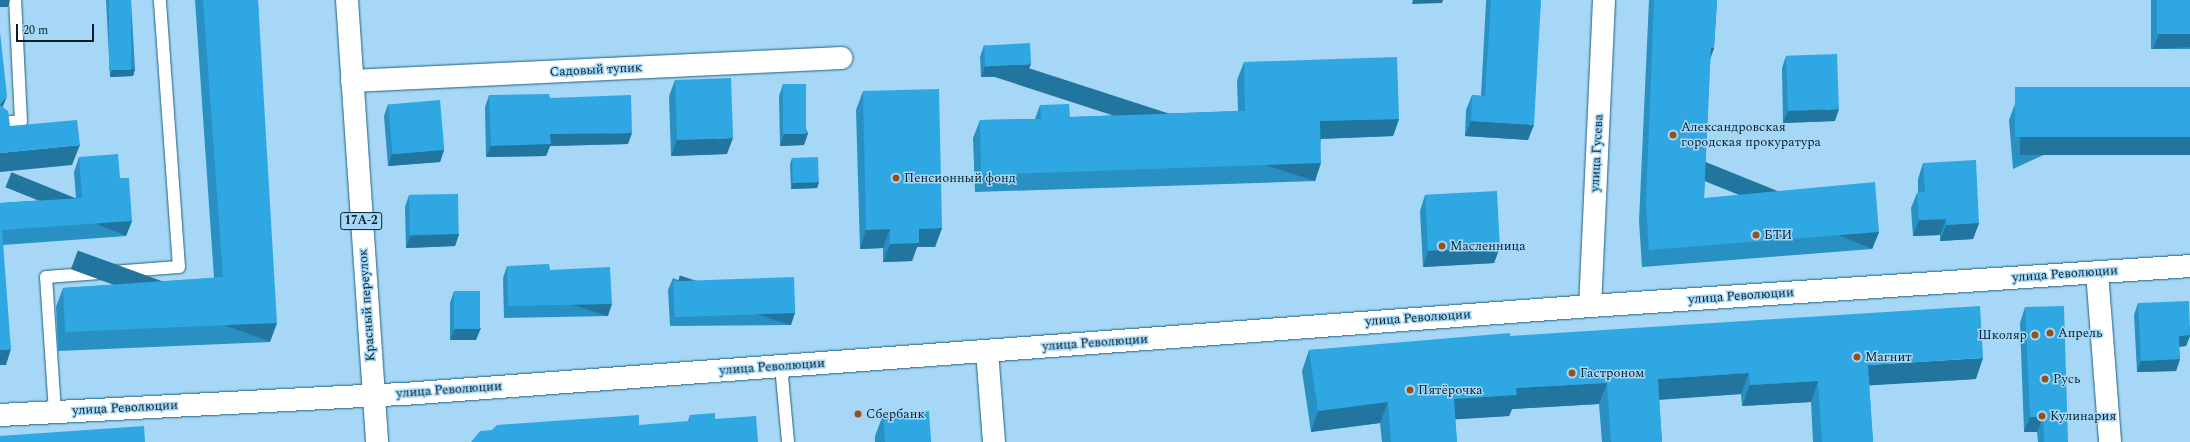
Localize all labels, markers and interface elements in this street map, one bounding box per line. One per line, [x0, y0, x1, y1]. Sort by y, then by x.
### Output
scale bar [18, 16, 96, 42]
text: 20 m [23, 21, 48, 40]
street label: Садовый тупик [550, 60, 642, 80]
street label: улица Гусева [1587, 114, 1607, 192]
place label: Александровская городская прокуратура [1681, 120, 1821, 151]
marker: Александровская городская прокуратура [1668, 130, 1678, 140]
place label: Пенсионный фонд [904, 170, 1016, 186]
marker: Пенсионный фонд [891, 173, 901, 183]
road number: 17А-2 [340, 211, 382, 231]
place label: БТИ [1764, 227, 1792, 243]
marker: БТИ [1751, 230, 1761, 240]
place label: Масленница [1450, 238, 1526, 254]
marker: Масленница [1437, 241, 1447, 251]
street label: Красный переулок [355, 248, 379, 362]
street label: улица Революции [2012, 263, 2118, 285]
street label: улица Революции [1688, 285, 1794, 307]
street label: улица Революции [1365, 307, 1471, 329]
place label: Апрель [2058, 325, 2103, 341]
place label: Школяр [1978, 327, 2027, 343]
marker: Апрель [2045, 328, 2055, 338]
marker: Школяр [2030, 330, 2040, 340]
street label: улица Революции [1042, 332, 1148, 354]
place label: Магнит [1865, 349, 1912, 365]
marker: Магнит [1852, 352, 1862, 362]
street label: улица Революции [719, 356, 825, 378]
place label: Гастроном [1580, 365, 1644, 381]
marker: Гастроном [1567, 368, 1577, 378]
place label: Русь [2053, 371, 2081, 387]
marker: Русь [2040, 374, 2050, 384]
street label: улица Революции [396, 379, 502, 401]
place label: Пятёрочка [1418, 382, 1483, 398]
marker: Пятёрочка [1405, 385, 1415, 395]
street label: улица Революции [72, 397, 178, 419]
place label: Сбербанк [866, 406, 925, 422]
place label: Кулинария [2050, 408, 2116, 424]
marker: Сбербанк [853, 409, 863, 419]
marker: Кулинария [2037, 411, 2047, 421]

